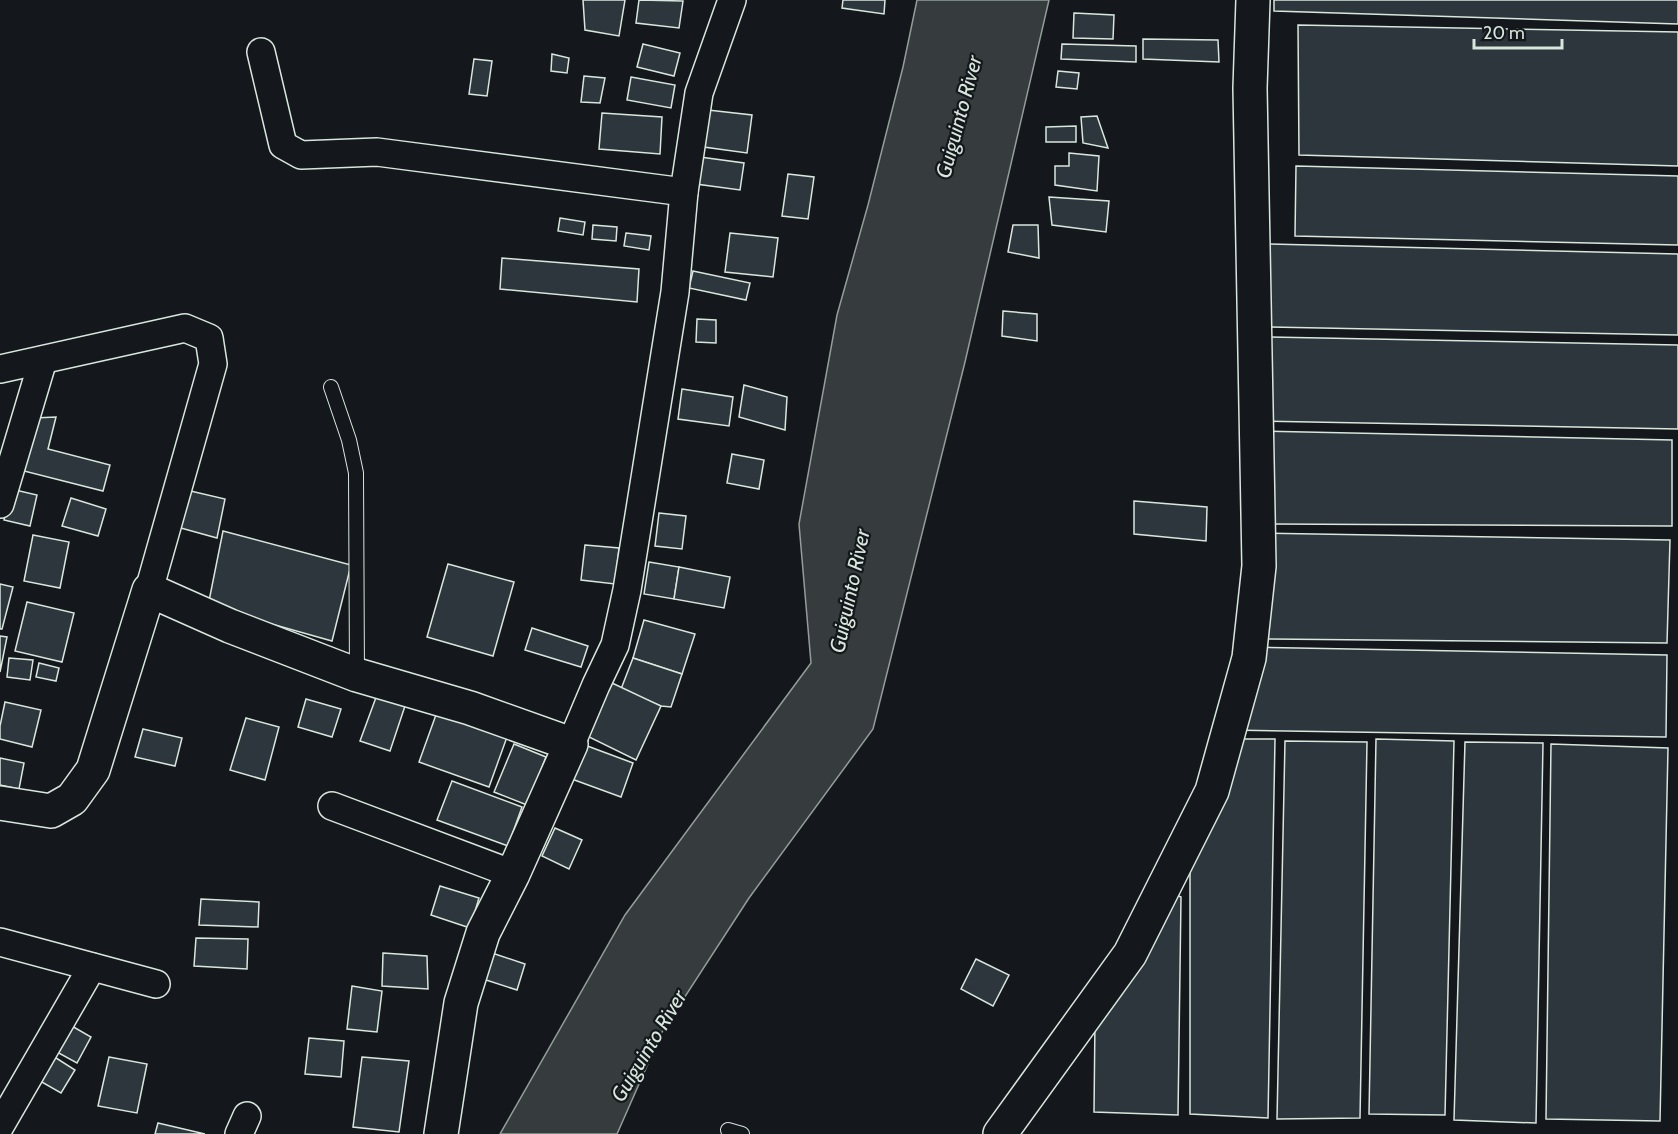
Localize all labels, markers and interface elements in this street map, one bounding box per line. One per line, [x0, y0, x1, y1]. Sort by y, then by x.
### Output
scale bar [1474, 12, 1562, 50]
text: 20 m [1483, 22, 1525, 44]
water label: Guiguinto River [930, 51, 987, 181]
water label: Guiguinto River [824, 525, 875, 655]
water label: Guiguinto River [605, 984, 692, 1106]

